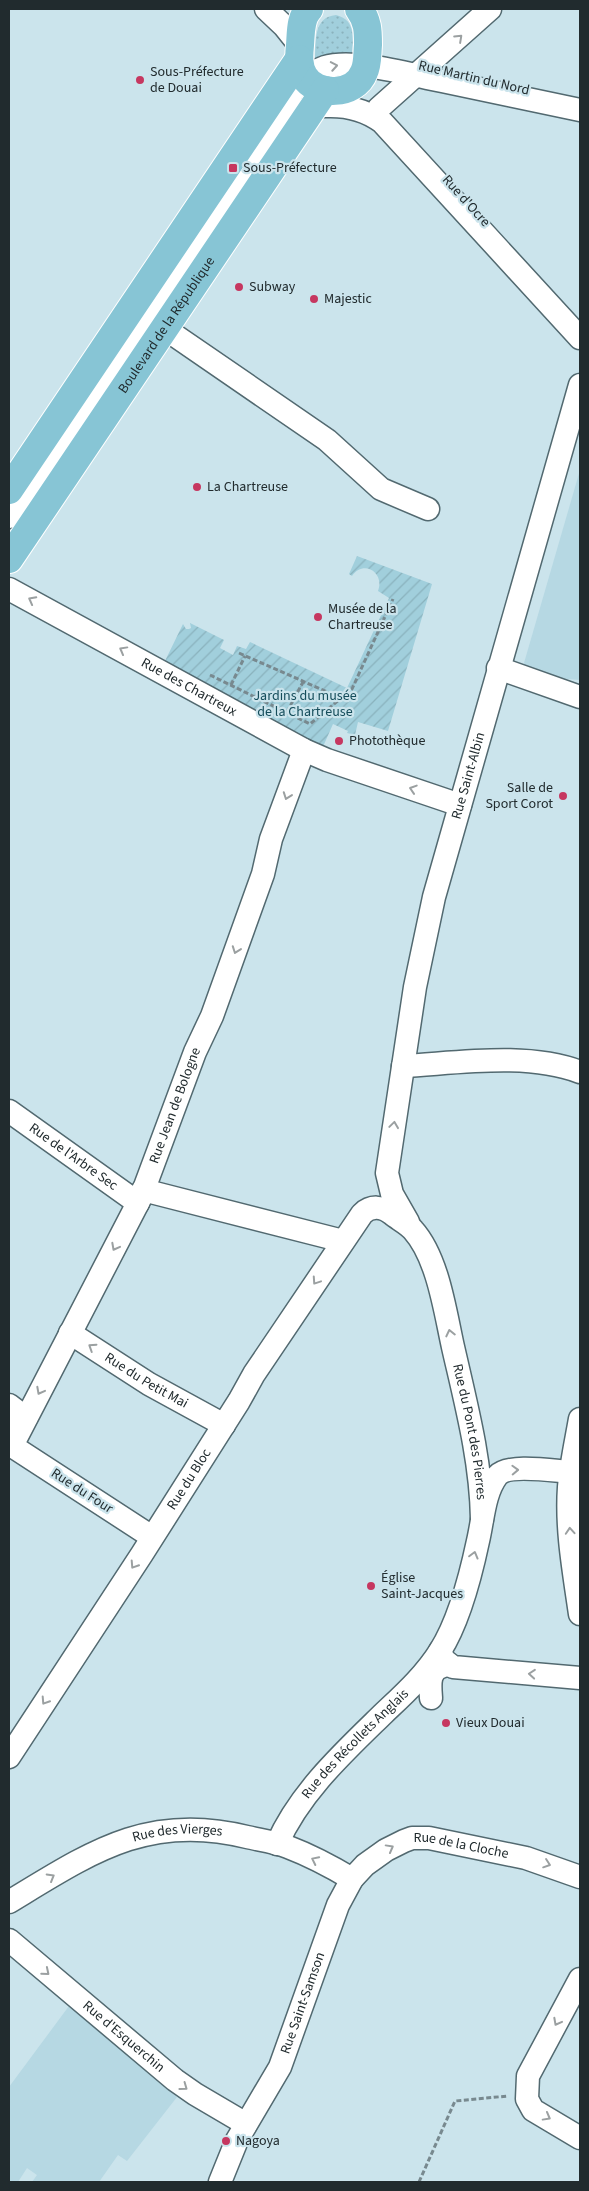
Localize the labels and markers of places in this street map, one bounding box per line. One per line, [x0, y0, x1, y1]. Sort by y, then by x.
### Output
place label: Sous-Préfecture de Douai [150, 62, 244, 98]
marker: Sous-Préfecture de Douai [134, 74, 146, 86]
place label: Sous-Préfecture [243, 158, 337, 178]
marker: Sous-Préfecture [227, 162, 239, 174]
place label: Subway [249, 277, 296, 297]
marker: Subway [233, 281, 245, 293]
place label: Majestic [324, 289, 372, 309]
marker: Majestic [308, 293, 320, 305]
place label: La Chartreuse [207, 477, 288, 497]
marker: La Chartreuse [191, 481, 203, 493]
place label: Musée de la Chartreuse [328, 599, 397, 635]
marker: Musée de la Chartreuse [312, 611, 324, 623]
place label: Photothèque [349, 731, 425, 751]
marker: Photothèque [333, 735, 345, 747]
place label: Salle de Sport Corot [485, 778, 553, 814]
marker: Salle de Sport Corot [557, 790, 569, 802]
place label: Église Saint-Jacques [381, 1568, 463, 1604]
marker: Église Saint-Jacques [365, 1580, 377, 1592]
place label: Vieux Douai [456, 1713, 525, 1733]
marker: Vieux Douai [440, 1717, 452, 1729]
place label: Nagoya [236, 2131, 280, 2151]
marker: Nagoya [220, 2135, 232, 2147]

